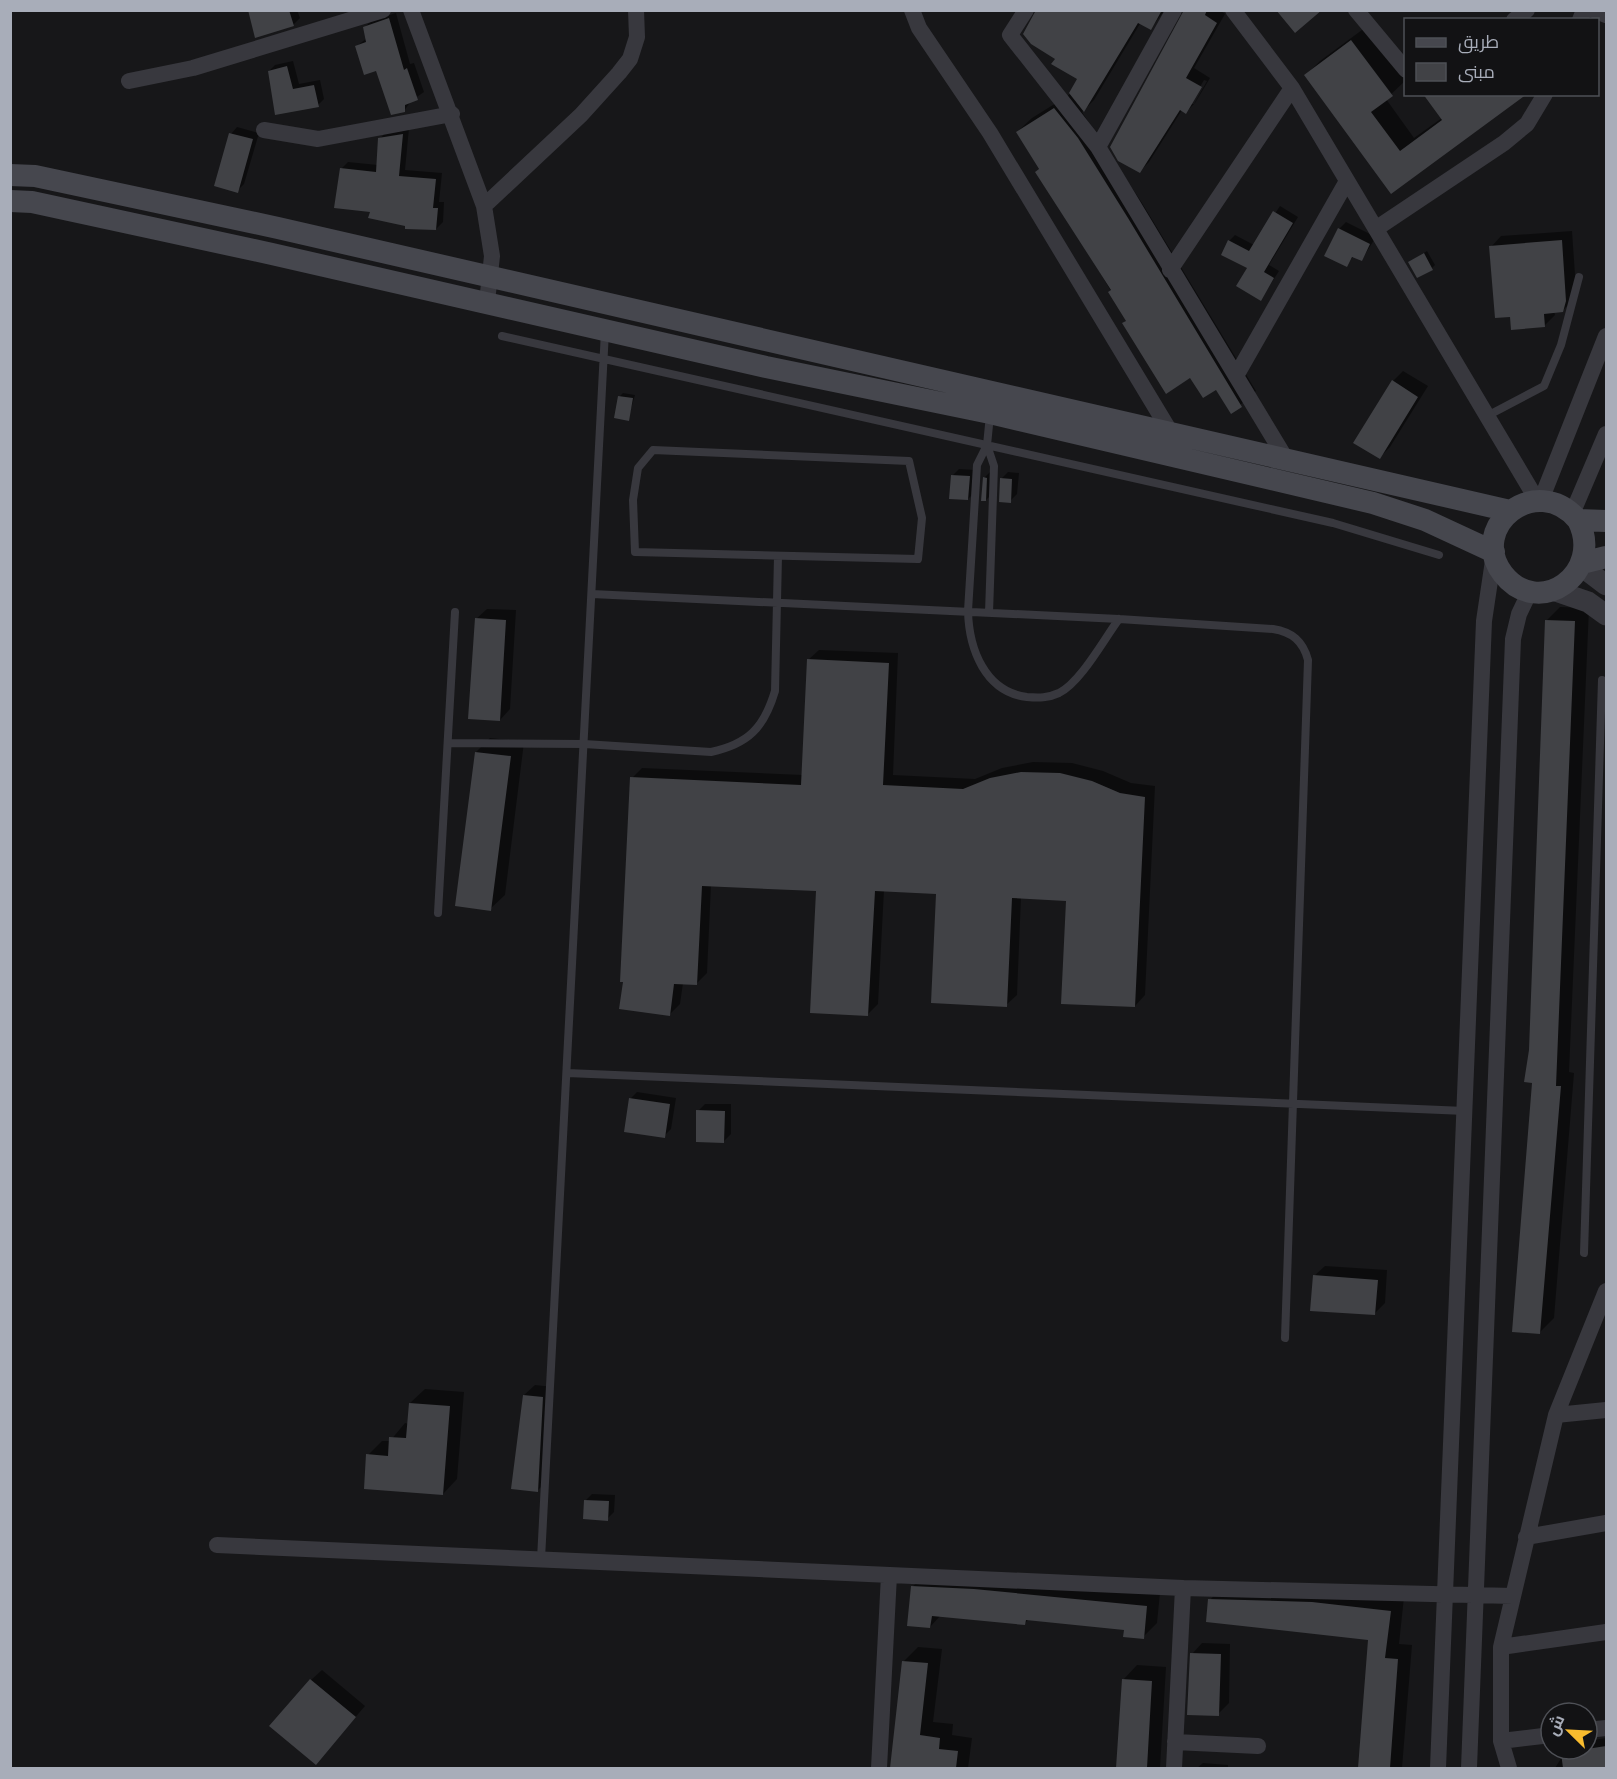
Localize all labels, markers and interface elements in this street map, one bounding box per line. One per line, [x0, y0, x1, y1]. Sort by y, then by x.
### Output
legend [1404, 18, 1599, 96]
text: طريق [1458, 29, 1499, 54]
text: مبنى [1458, 59, 1495, 83]
north arrow [1539, 1701, 1599, 1761]
text: ش [1541, 1711, 1570, 1739]

